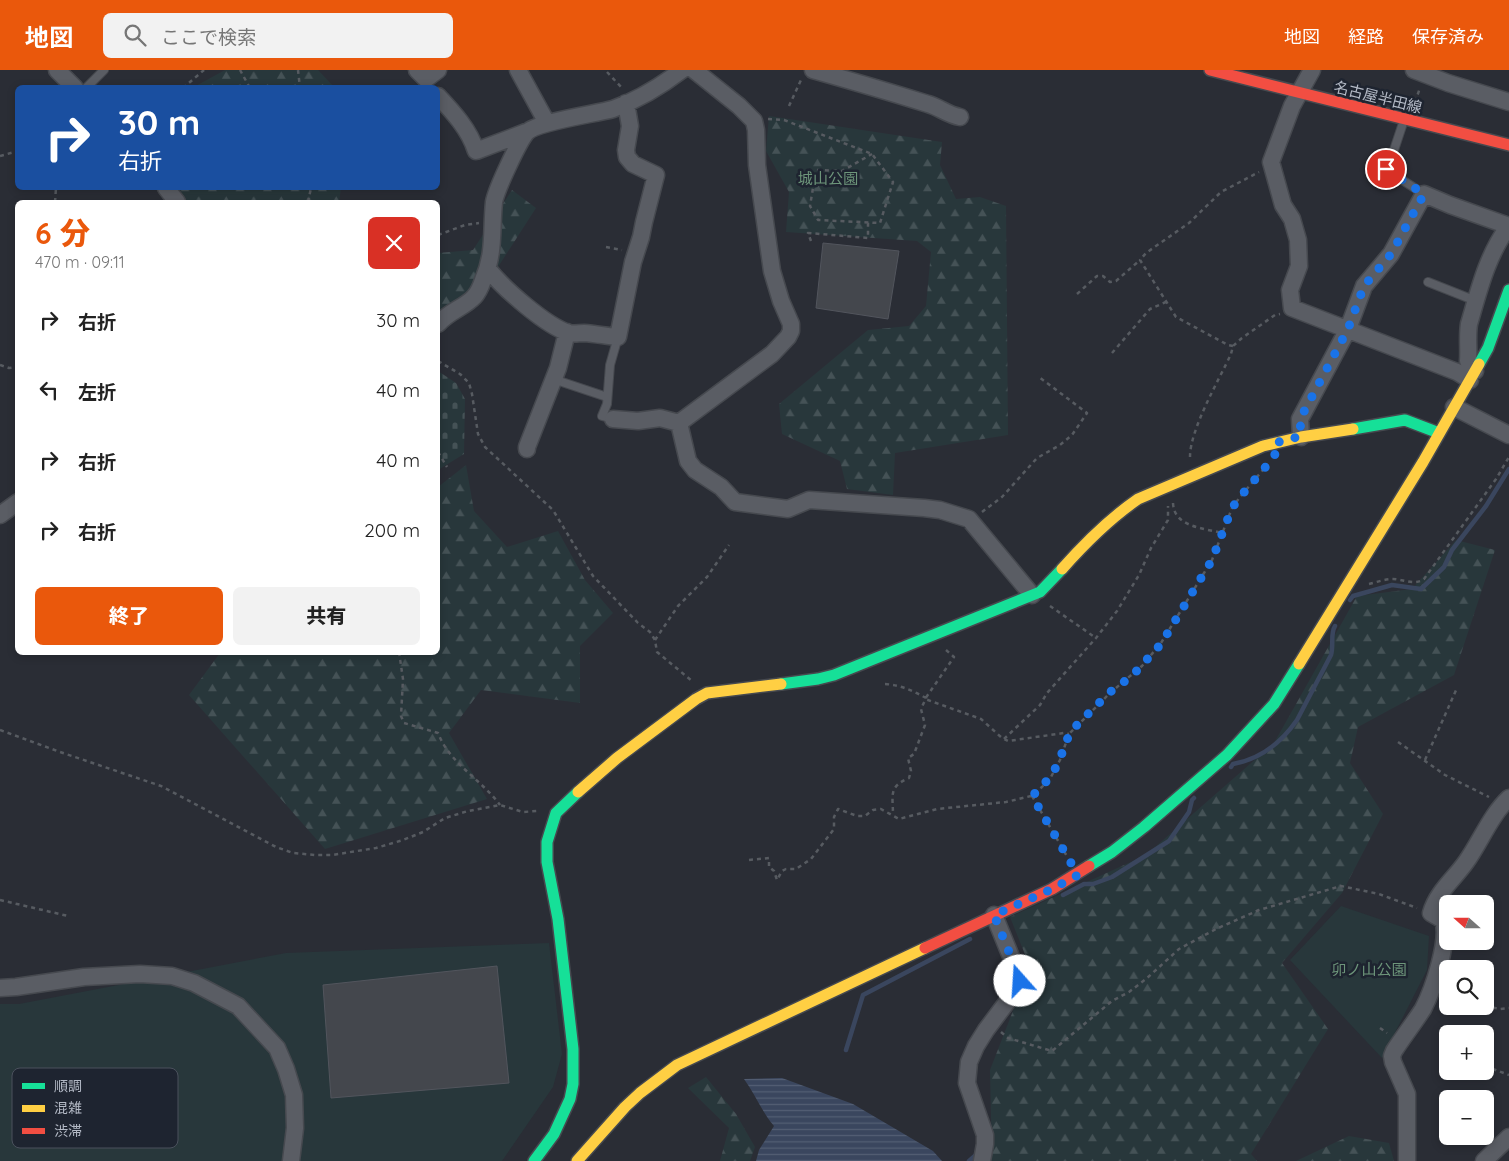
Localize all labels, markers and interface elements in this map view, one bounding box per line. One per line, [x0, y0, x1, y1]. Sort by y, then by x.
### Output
search box [103, 13, 453, 58]
icon: search [121, 21, 149, 49]
text: 地図 [25, 22, 73, 52]
text: ここで検索 [161, 25, 256, 49]
text: 地図 [1284, 25, 1320, 48]
text: 経路 [1348, 25, 1384, 48]
text: 保存済み [1412, 25, 1484, 48]
street label: 名古屋半田線 [1332, 77, 1424, 117]
text: 30 m [118, 100, 200, 144]
icon: right [35, 105, 100, 170]
text: 右折 [118, 147, 162, 175]
pin [1365, 148, 1407, 190]
icon: arrive [1372, 155, 1400, 183]
park label: 城山公園 [798, 169, 858, 188]
text: 6 分 [35, 214, 90, 252]
button: close [368, 217, 420, 269]
text: 470 m · 09:11 [35, 252, 125, 272]
icon: right [35, 306, 63, 334]
text: 30 m [376, 308, 420, 332]
text: 右折 [78, 310, 116, 334]
icon: left [35, 376, 63, 404]
text: 40 m [376, 378, 420, 402]
text: 左折 [78, 380, 116, 404]
icon: right [35, 446, 63, 474]
text: 40 m [376, 448, 420, 472]
text: 右折 [78, 450, 116, 474]
icon: right [35, 516, 63, 544]
text: 200 m [364, 518, 420, 542]
text: 右折 [78, 520, 116, 544]
button: 終了 [35, 587, 223, 645]
button: 共有 [233, 587, 420, 645]
north arrow [1439, 895, 1494, 950]
map controls [1439, 895, 1494, 1145]
position arrow [993, 954, 1045, 1006]
park label: 卯ノ山公園 [1331, 960, 1407, 979]
button: search [1439, 960, 1494, 1015]
button: + [1439, 1025, 1494, 1080]
legend [12, 1068, 178, 1148]
text: 順調 [54, 1077, 82, 1095]
button: − [1439, 1090, 1494, 1145]
text: 混雑 [54, 1099, 82, 1117]
text: 渋滞 [54, 1122, 82, 1140]

